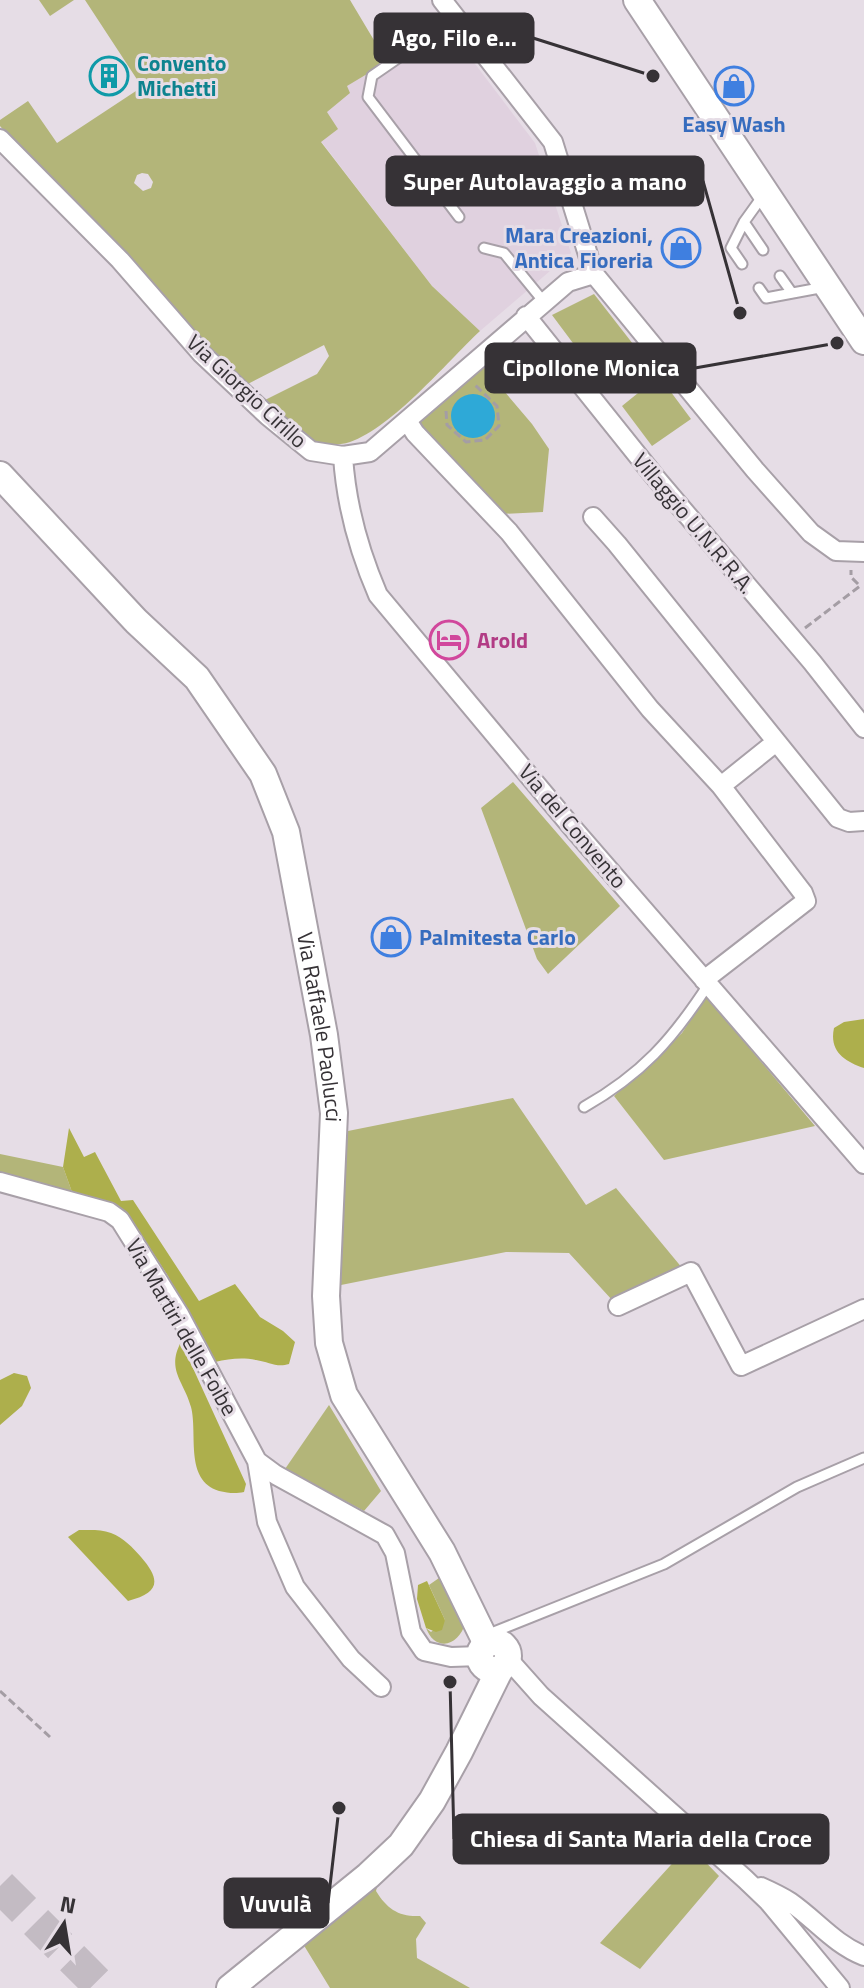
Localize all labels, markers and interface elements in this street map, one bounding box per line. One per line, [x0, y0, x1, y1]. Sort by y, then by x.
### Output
callout: Ago, Filo e... [375, 14, 533, 62]
text: Ago, Filo e... [391, 19, 517, 55]
place label: Convento Michetti [137, 46, 226, 105]
building icon: Convento Michetti [88, 55, 130, 97]
shop icon: Easy Wash [713, 65, 755, 107]
place label: Easy Wash [682, 107, 786, 141]
callout: Super Autolavaggio a mano [387, 157, 703, 205]
text: Super Autolavaggio a mano [403, 163, 687, 199]
place label: Mara Creazioni, Antica Fioreria [505, 218, 653, 277]
shop icon: Mara Creazioni, Antica Fioreria [660, 227, 702, 269]
street label: Via Giorgio Cirillo [179, 326, 315, 456]
callout: Cipollone Monica [486, 344, 695, 392]
text: Cipollone Monica [502, 349, 680, 385]
street label: Villaggio U.N.R.R.A. [625, 445, 763, 601]
hotel icon: Arold [428, 619, 470, 661]
place label: Arold [477, 623, 528, 657]
street label: Via del Convento [511, 756, 635, 896]
shop icon: Palmitesta Carlo [370, 916, 412, 958]
place label: Palmitesta Carlo [419, 920, 576, 954]
street label: Via Raffaele Paolucci [288, 929, 351, 1123]
street label: Via Martiri delle Foibe [117, 1232, 247, 1422]
callout: Chiesa di Santa Maria della Croce [454, 1815, 828, 1863]
text: Chiesa di Santa Maria della Croce [470, 1820, 812, 1856]
callout: Vuvulà [225, 1879, 328, 1927]
north arrow [24, 1884, 104, 1964]
text: Vuvulà [240, 1885, 312, 1921]
text: N [57, 1886, 79, 1923]

